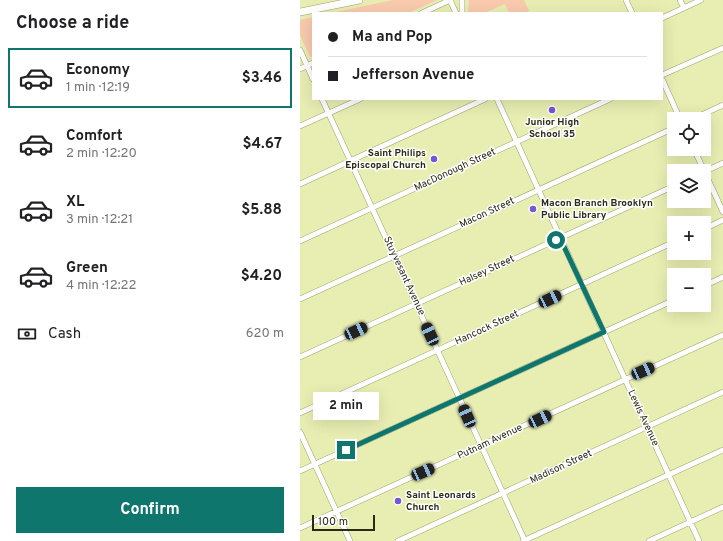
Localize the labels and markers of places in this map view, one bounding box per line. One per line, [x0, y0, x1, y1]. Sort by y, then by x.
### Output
marker: Junior High School 35 [547, 105, 557, 115]
place label: Junior High School 35 [525, 116, 579, 141]
place label: Saint Philips Episcopal Church [345, 147, 426, 172]
marker: Saint Philips Episcopal Church [429, 154, 439, 164]
place label: Macon Branch Brooklyn Public Library [541, 197, 653, 222]
marker: Macon Branch Brooklyn Public Library [528, 204, 538, 214]
place label: Saint Leonards Church [406, 489, 476, 514]
marker: Saint Leonards Church [393, 496, 403, 506]

